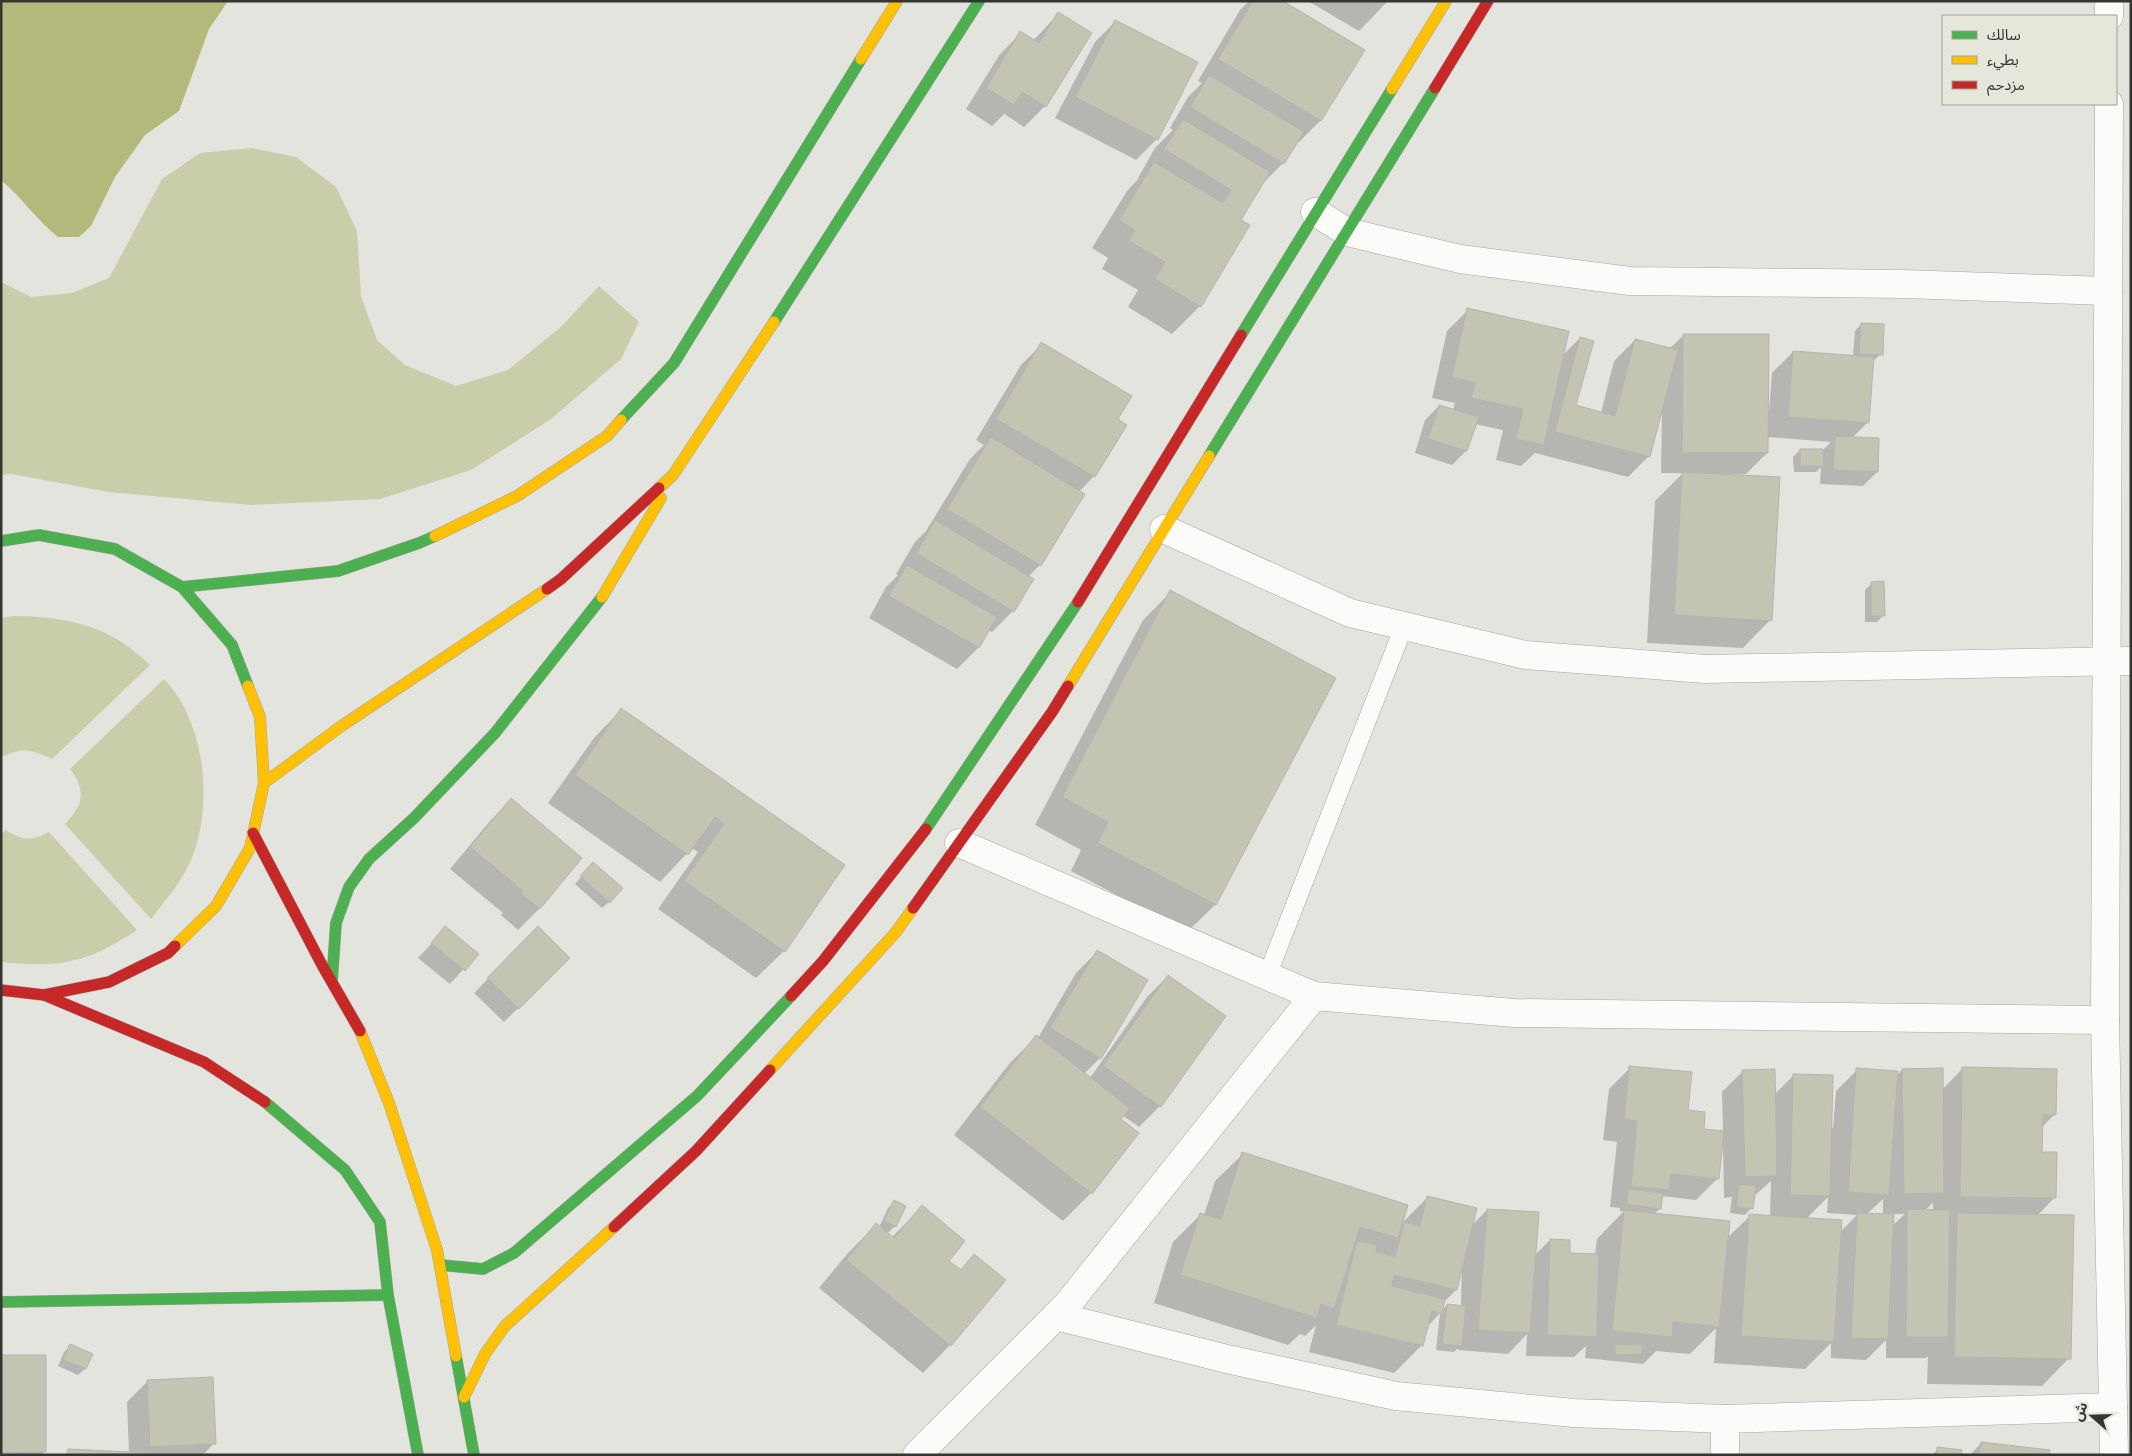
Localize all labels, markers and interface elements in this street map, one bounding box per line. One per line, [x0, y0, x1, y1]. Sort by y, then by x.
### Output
legend [1942, 15, 2117, 105]
text: سالك [1987, 25, 2021, 44]
text: بطيء [1987, 50, 2019, 71]
text: مزدحم [1987, 75, 2025, 96]
north arrow [2067, 1391, 2117, 1441]
text: ش [2068, 1399, 2091, 1423]

